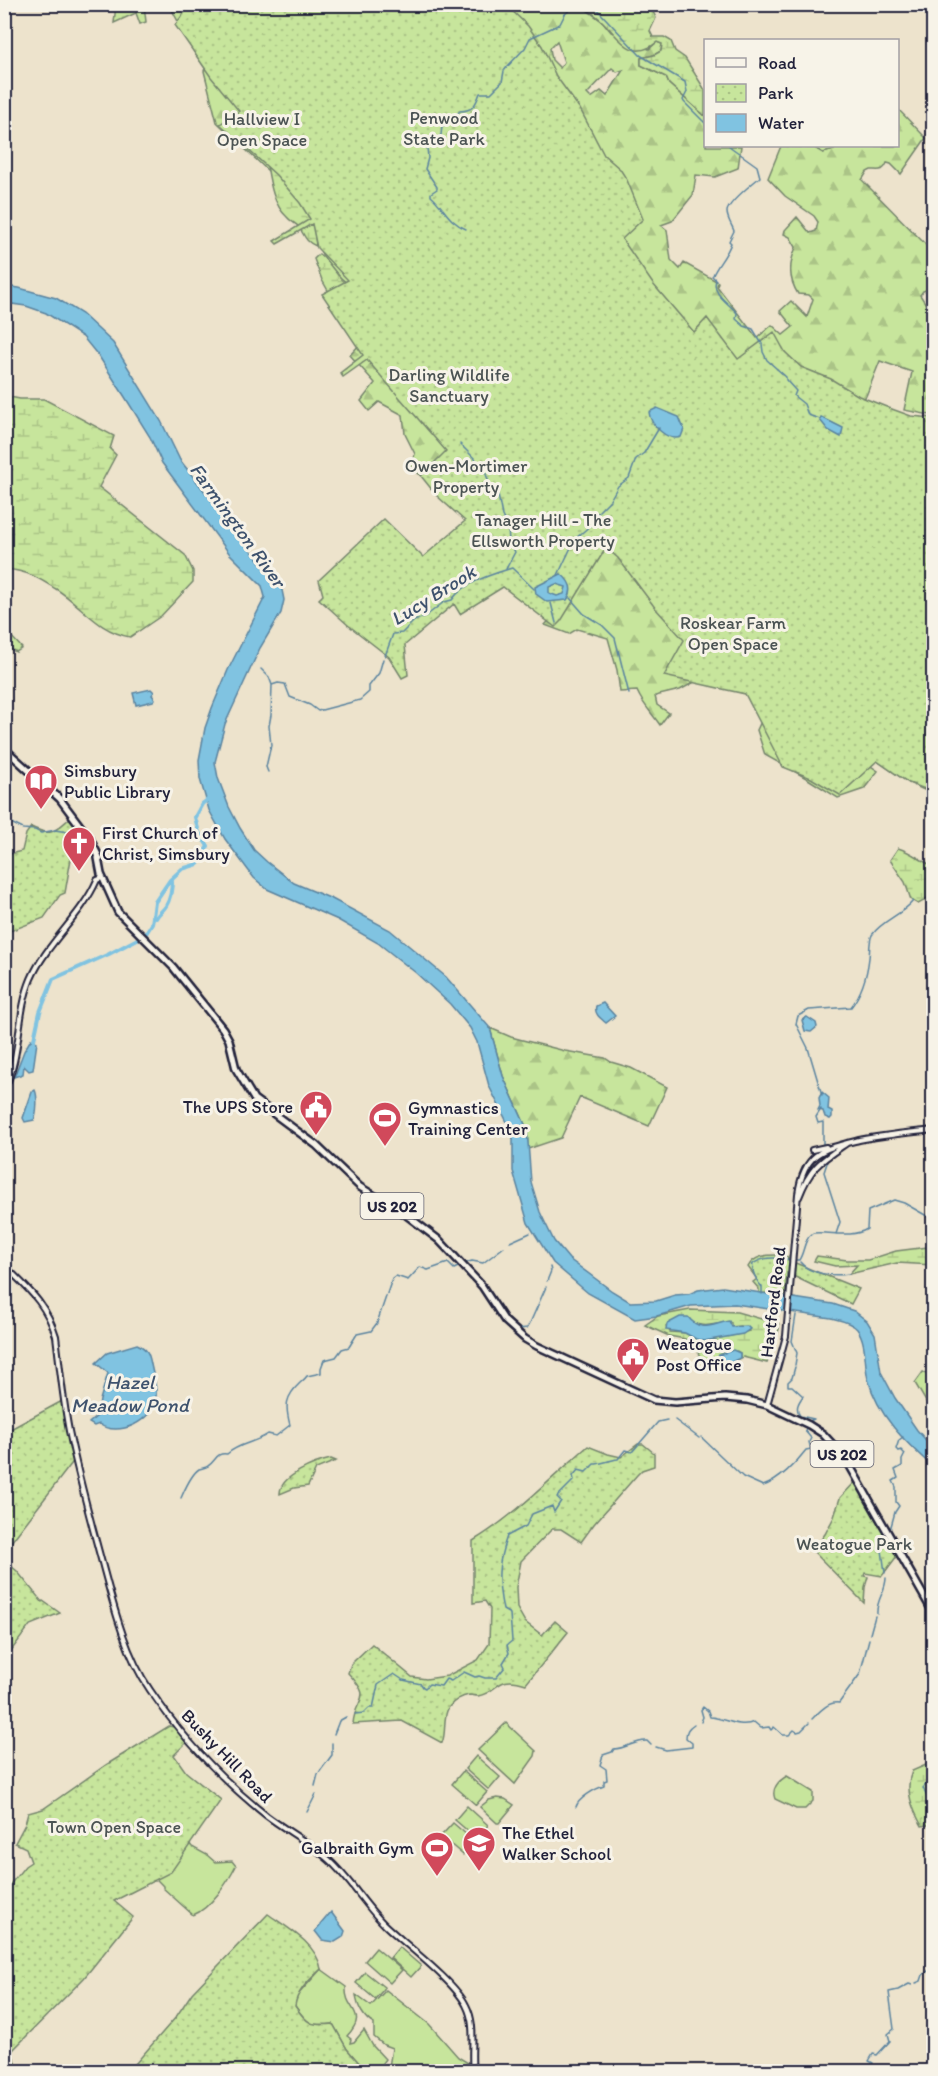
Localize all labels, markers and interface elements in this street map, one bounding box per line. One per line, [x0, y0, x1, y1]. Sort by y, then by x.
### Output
legend [704, 39, 899, 147]
text: Road [758, 52, 797, 74]
text: Park [758, 82, 793, 104]
park label: Penwood State Park [403, 107, 486, 150]
park label: Hallview I Open Space [217, 108, 307, 151]
text: Water [758, 112, 804, 134]
park label: Darling Wildlife Sanctuary [388, 364, 510, 407]
park label: Owen-Mortimer Property [405, 455, 528, 498]
water label: Farmington River [185, 458, 293, 594]
park label: Tanager Hill - The Ellsworth Property [471, 509, 615, 552]
water label: Lucy Brook [386, 559, 481, 630]
park label: Roskear Farm Open Space [680, 612, 786, 655]
place label: Simsbury Public Library [64, 760, 171, 803]
library icon: Simsbury Public Library [23, 763, 59, 810]
place label: First Church of Christ, Simsbury [102, 822, 230, 865]
church icon: First Church of Christ, Simsbury [61, 825, 97, 872]
public building icon: The UPS Store [298, 1089, 334, 1136]
place label: The UPS Store [183, 1096, 293, 1118]
place label: Gymnastics Training Center [408, 1097, 529, 1140]
sports icon: Gymnastics Training Center [367, 1100, 403, 1147]
road number: US 202 [360, 1193, 424, 1219]
street label: Hartford Road [755, 1245, 791, 1359]
place label: Weatogue Post Office [656, 1333, 742, 1376]
public building icon: Weatogue Post Office [615, 1336, 651, 1383]
water label: Hazel Meadow Pond [71, 1370, 191, 1417]
road number: US 202 [810, 1441, 874, 1467]
park label: Weatogue Park [796, 1533, 913, 1555]
street label: Bushy Hill Road [177, 1704, 277, 1808]
park label: Town Open Space [47, 1816, 181, 1838]
place label: The Ethel Walker School [502, 1822, 611, 1865]
school or university icon: The Ethel Walker School [461, 1825, 497, 1872]
sports icon: Galbraith Gym [419, 1830, 455, 1877]
place label: Galbraith Gym [301, 1837, 414, 1859]

